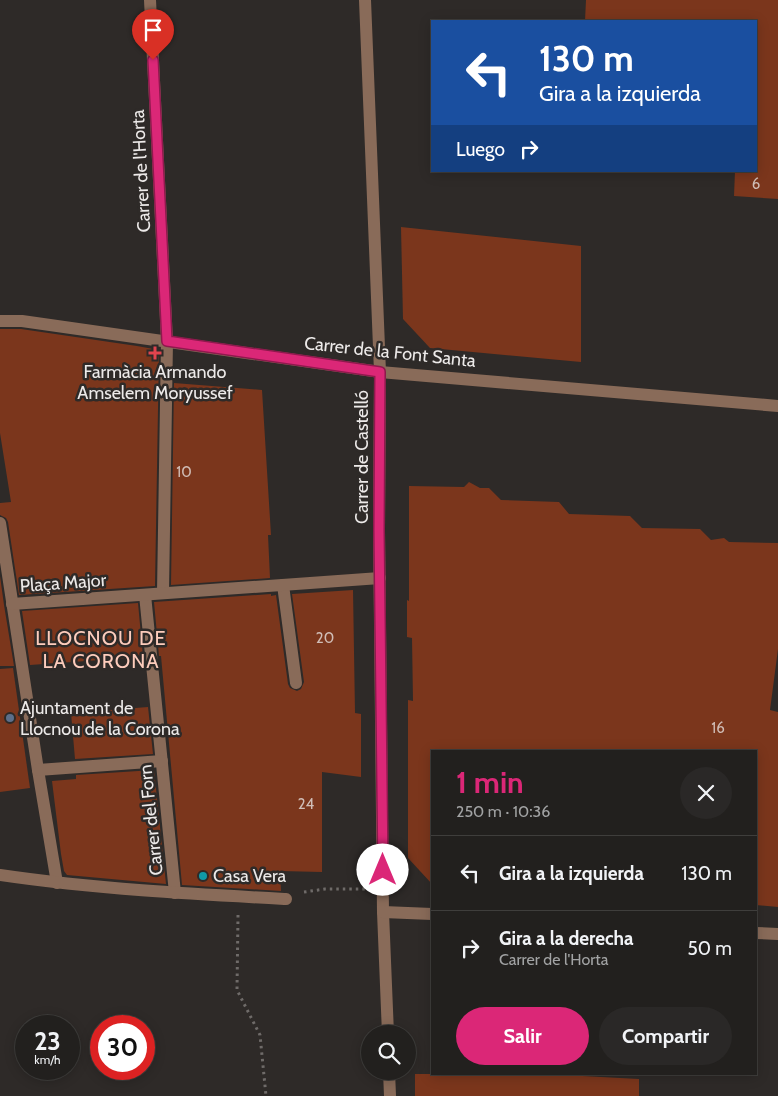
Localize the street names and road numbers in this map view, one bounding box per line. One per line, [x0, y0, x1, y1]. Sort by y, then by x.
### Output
street label: Carrer de l'Horta [127, 109, 155, 233]
street label: Carrer de la Font Santa [303, 332, 477, 372]
street label: Carrer de Castelló [351, 390, 373, 524]
street label: Plaça Major [19, 569, 107, 597]
street label: Carrer del Forn [134, 763, 168, 877]

